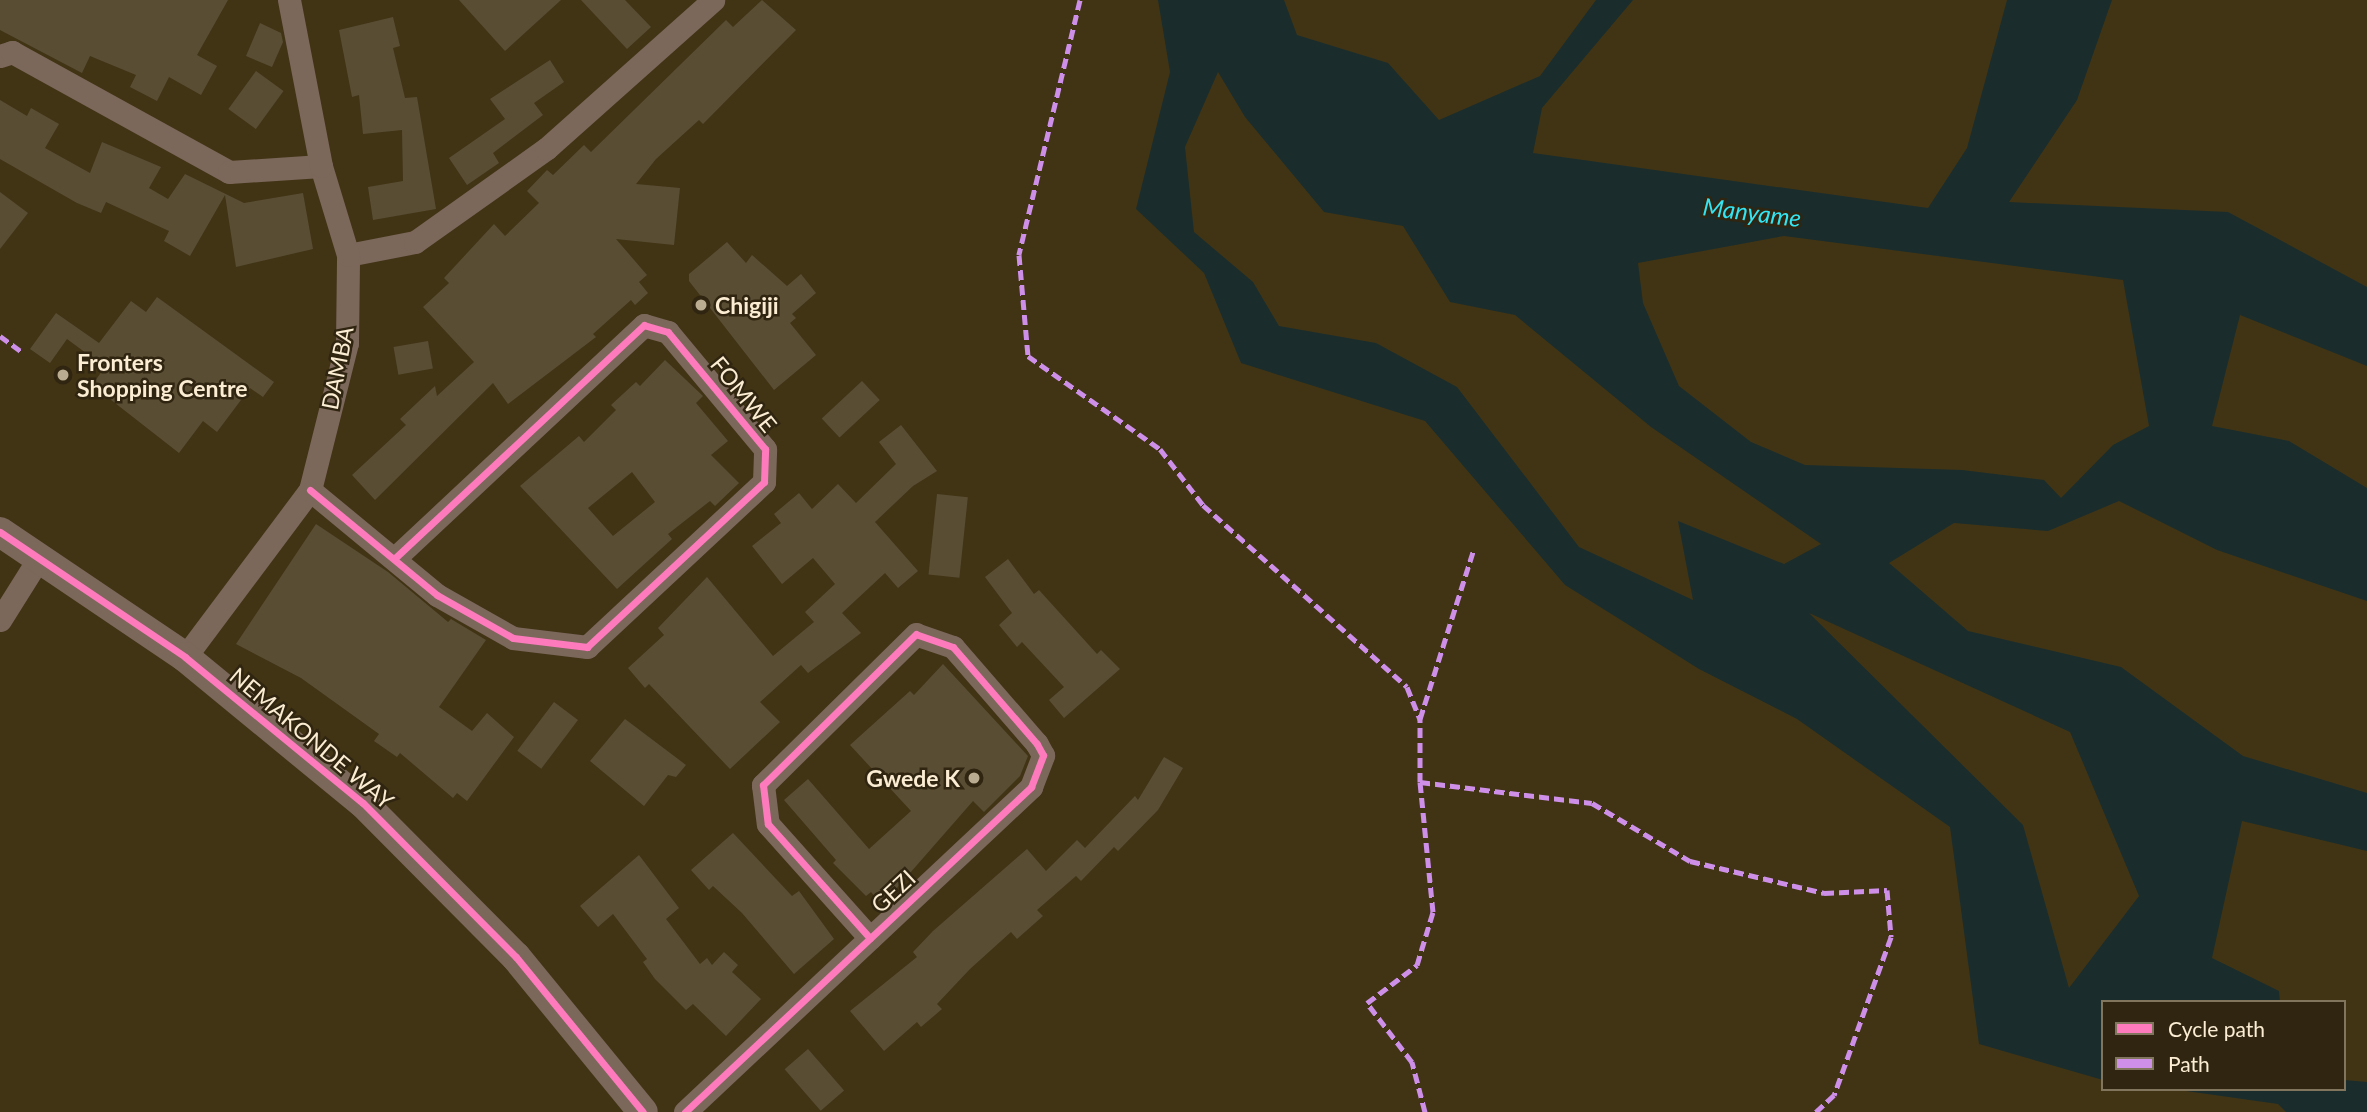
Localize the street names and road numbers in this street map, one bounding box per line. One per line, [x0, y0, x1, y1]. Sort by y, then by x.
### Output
street label: DAMBA [315, 324, 359, 412]
street label: FOMWE [705, 350, 783, 438]
street label: NEMAKONDE WAY [224, 661, 400, 815]
street label: GEZI [865, 864, 921, 918]

